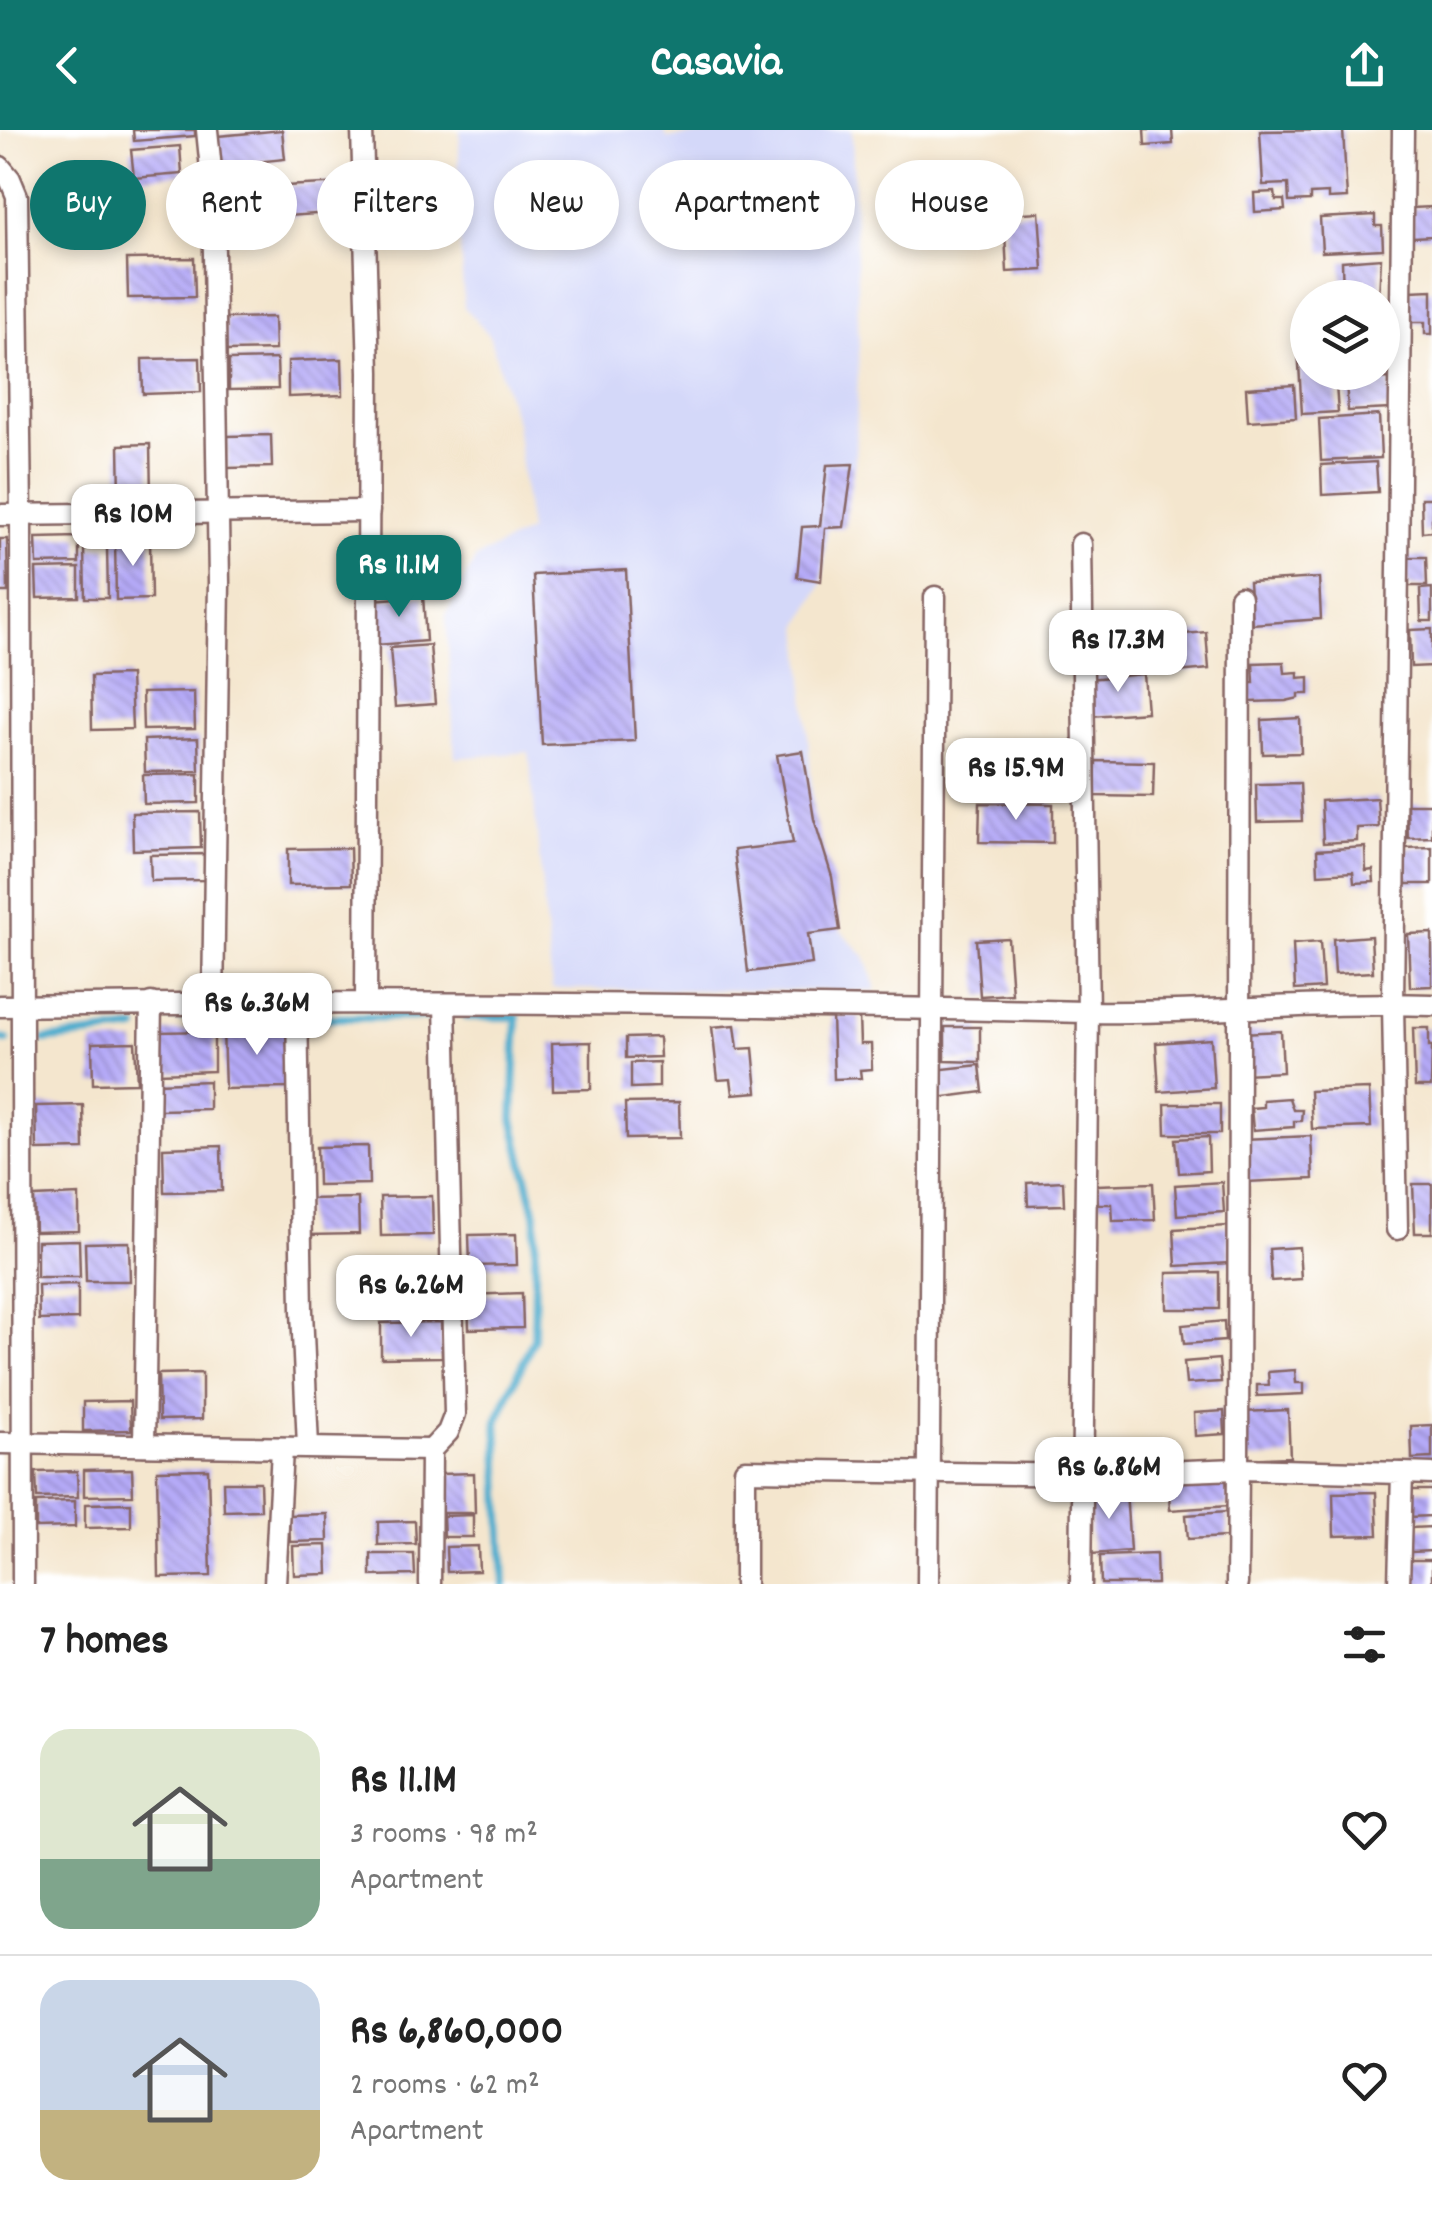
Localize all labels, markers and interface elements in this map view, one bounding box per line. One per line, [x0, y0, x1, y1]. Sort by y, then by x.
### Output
text: Casavia [650, 33, 782, 97]
icon: back [40, 38, 95, 93]
icon: share [1337, 38, 1392, 93]
chip: Buy [30, 160, 146, 250]
chip: Rent [166, 160, 297, 250]
chip: Filters [317, 160, 474, 250]
chip: New [494, 160, 619, 250]
chip: Apartment [639, 160, 855, 250]
chip: House [875, 160, 1024, 250]
map controls [1290, 280, 1400, 390]
button: layers [1290, 280, 1400, 390]
pin: Rs 10M [52, 484, 214, 569]
text: Rs 10M [93, 493, 173, 539]
pin: Rs 11.1M [296, 535, 502, 620]
text: Rs 11.1M [358, 544, 440, 590]
pin: Rs 17.3M [1015, 610, 1221, 695]
text: Rs 17.3M [1071, 619, 1165, 665]
pin: Rs 15.9M [913, 738, 1119, 823]
text: Rs 15.9M [968, 747, 1064, 793]
pin: Rs 6.36M [154, 973, 360, 1058]
text: Rs 6.36M [204, 982, 310, 1028]
pin: Rs 6.26M [308, 1255, 514, 1340]
text: Rs 6.26M [358, 1264, 464, 1310]
pin: Rs 6.86M [1006, 1437, 1212, 1522]
text: Rs 6.86M [1057, 1446, 1161, 1492]
text: 7 homes [40, 1614, 169, 1674]
icon: filters [1337, 1617, 1392, 1672]
text: Rs 11.1M [350, 1753, 457, 1813]
icon: home [120, 1769, 240, 1889]
icon: heart [1337, 1802, 1392, 1857]
text: 3 rooms · 98 m² [350, 1813, 538, 1859]
text: Apartment [350, 1859, 484, 1905]
text: Rs 6,860,000 [350, 2004, 563, 2064]
icon: home [120, 2020, 240, 2140]
icon: heart [1337, 2053, 1392, 2108]
text: 2 rooms · 62 m² [350, 2064, 540, 2110]
text: Apartment [350, 2110, 484, 2156]

